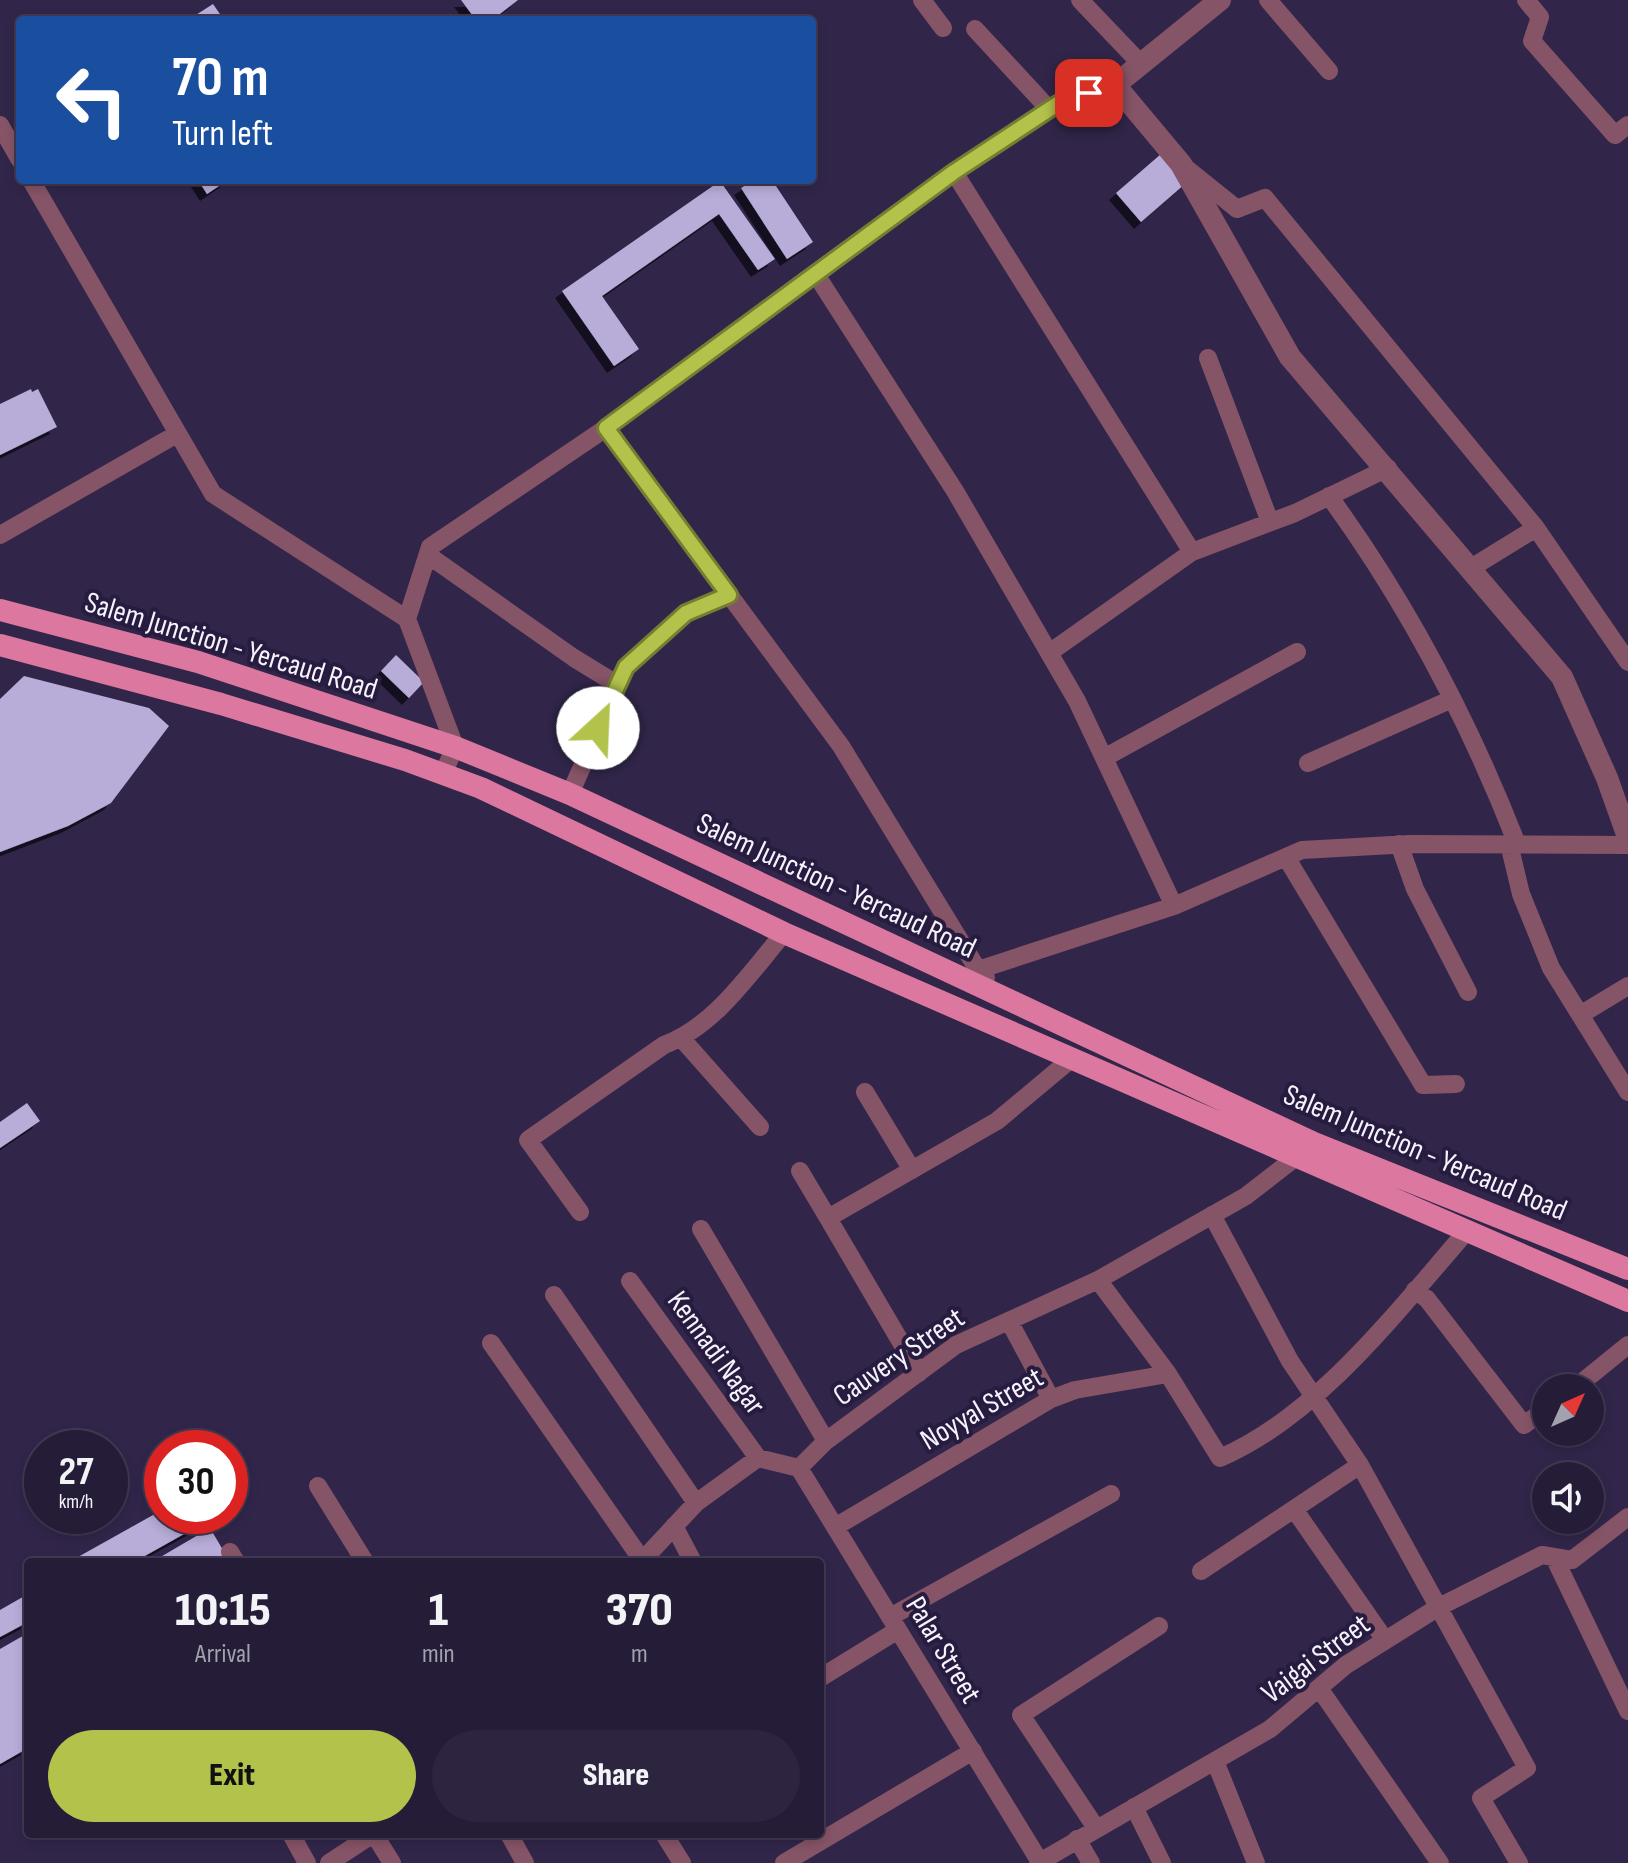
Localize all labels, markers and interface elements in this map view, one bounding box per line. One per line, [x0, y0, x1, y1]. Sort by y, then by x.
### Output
text: 70 m [172, 45, 269, 112]
icon: left [40, 48, 144, 152]
pin [1055, 59, 1123, 127]
icon: arrive [1067, 71, 1111, 115]
text: Turn left [172, 113, 273, 156]
street label: Salem Junction - Yercaud Road [80, 584, 382, 708]
position arrow [556, 686, 640, 770]
street label: Salem Junction - Yercaud Road [691, 805, 981, 967]
street label: Salem Junction - Yercaud Road [1278, 1077, 1572, 1229]
street label: Kennadi Nagar [659, 1284, 773, 1422]
street label: Cauvery Street [827, 1300, 971, 1414]
street label: Noyyal Street [914, 1360, 1050, 1458]
north arrow [1532, 1374, 1604, 1446]
map controls [1532, 1374, 1604, 1534]
speed limit sign: 30 [144, 1430, 248, 1534]
text: 27 [59, 1448, 93, 1496]
button: sound [1532, 1462, 1604, 1534]
text: km/h [59, 1490, 93, 1514]
text: 10:15 [175, 1582, 271, 1639]
text: 1 [428, 1582, 448, 1639]
text: 370 [606, 1582, 673, 1639]
street label: Palar Street [897, 1590, 989, 1710]
street label: Vaigai Street [1255, 1607, 1377, 1711]
text: Arrival [195, 1639, 251, 1670]
text: min [422, 1639, 455, 1670]
text: m [631, 1639, 648, 1670]
button: Exit [48, 1730, 416, 1822]
button: Share [432, 1730, 800, 1822]

